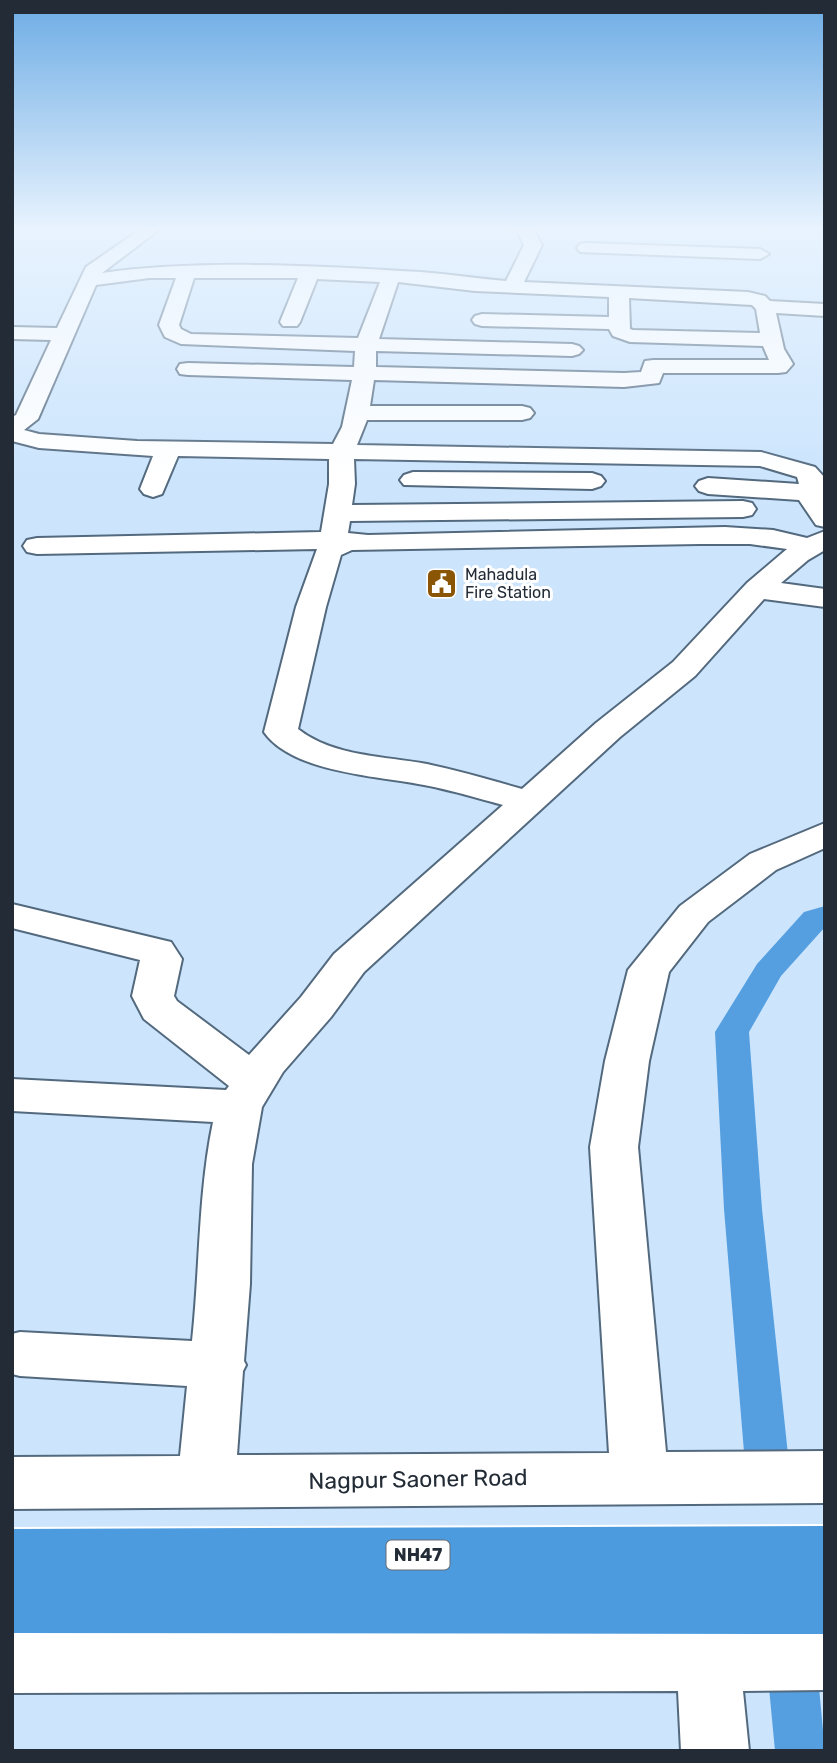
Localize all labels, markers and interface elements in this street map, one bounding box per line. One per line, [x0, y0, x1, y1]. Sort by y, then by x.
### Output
place label: Mahadula Fire Station [465, 565, 551, 602]
public building icon: Mahadula Fire Station [425, 566, 459, 600]
street label: Nagpur Saoner Road [308, 1463, 528, 1495]
road number: NH47 [386, 1540, 450, 1570]

